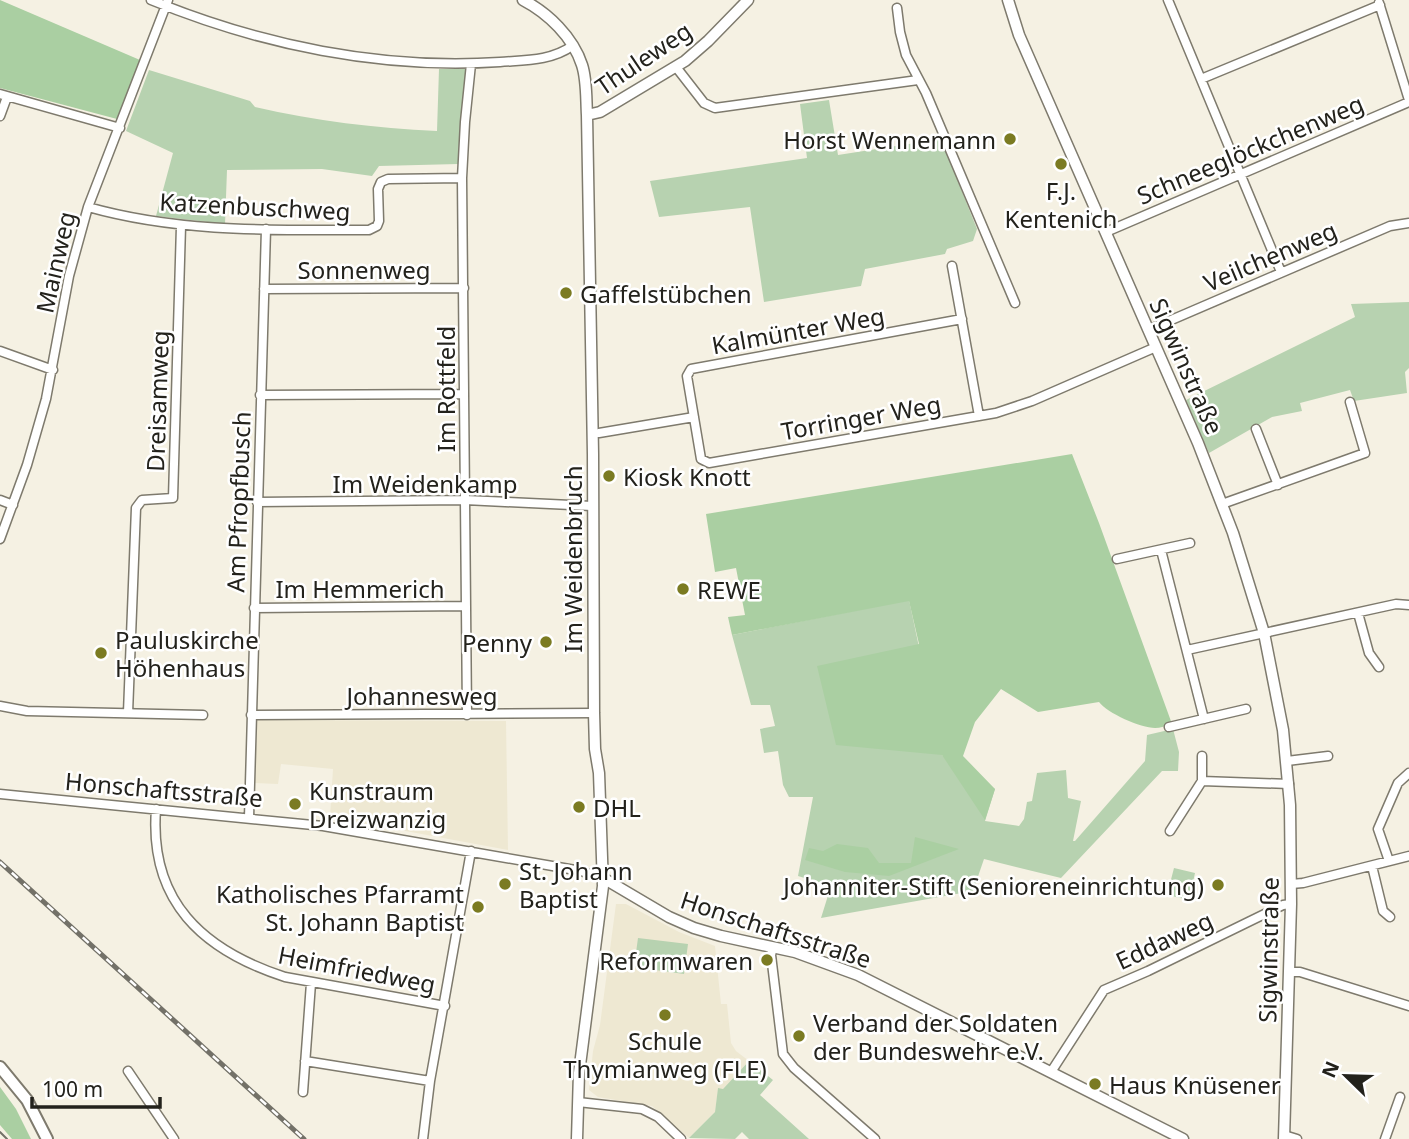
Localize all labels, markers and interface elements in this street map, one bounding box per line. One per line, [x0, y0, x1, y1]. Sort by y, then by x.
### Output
street label: Thuleweg [588, 14, 698, 102]
street label: Schneeglöckchenweg [1132, 86, 1368, 212]
place label: Horst Wennemann [783, 123, 996, 156]
marker: Horst Wennemann [1002, 131, 1018, 147]
marker: F.J. Kentenich [1053, 156, 1069, 172]
place label: F.J. Kentenich [1005, 174, 1117, 235]
street label: Katzenbuschweg [159, 185, 351, 227]
street label: Mainweg [27, 208, 83, 316]
street label: Veilchenweg [1198, 213, 1342, 299]
street label: Sonnenweg [298, 253, 430, 286]
place label: Gaffelstübchen [580, 277, 752, 310]
marker: Gaffelstübchen [558, 285, 574, 301]
street label: Sigwinstraße [1142, 293, 1232, 439]
street label: Kalmünter Weg [709, 299, 887, 361]
street label: Im Rottfeld [429, 326, 462, 452]
street label: Dreisamweg [138, 330, 176, 472]
street label: Torringer Weg [779, 387, 943, 447]
street label: Am Pfropfbusch [218, 411, 258, 593]
place label: Kiosk Knott [623, 460, 751, 493]
street label: Im Weidenbruch [556, 465, 589, 653]
street label: Im Weidenkamp [333, 467, 518, 500]
marker: Kiosk Knott [601, 468, 617, 484]
street label: Im Hemmerich [275, 572, 445, 605]
place label: REWE [697, 573, 761, 606]
marker: REWE [675, 581, 691, 597]
place label: Pauluskirche Höhenhaus [115, 623, 259, 684]
place label: Penny [462, 626, 533, 659]
marker: Penny [538, 634, 554, 650]
marker: Pauluskirche Höhenhaus [93, 645, 109, 661]
street label: Johannesweg [344, 679, 498, 712]
street label: Honschaftsstraße [64, 764, 264, 814]
place label: Kunstraum Dreizwanzig [309, 774, 446, 835]
place label: DHL [593, 791, 641, 824]
marker: Kunstraum Dreizwanzig [287, 796, 303, 812]
marker: DHL [571, 799, 587, 815]
place label: St. Johann Baptist [519, 854, 633, 915]
place label: Johanniter-Stift (Senioreneinrichtung) [781, 869, 1204, 902]
marker: St. Johann Baptist [497, 876, 513, 892]
place label: Katholisches Pfarramt St. Johann Baptist [216, 877, 464, 938]
marker: Johanniter-Stift (Senioreneinrichtung) [1210, 877, 1226, 893]
street label: Sigwinstraße [1250, 877, 1286, 1023]
street label: Honschaftsstraße [676, 883, 876, 975]
marker: Katholisches Pfarramt St. Johann Baptist [470, 899, 486, 915]
street label: Eddaweg [1110, 903, 1218, 977]
street label: Heimfriedweg [275, 938, 439, 1000]
place label: Reformwaren [599, 944, 753, 977]
marker: Reformwaren [759, 952, 775, 968]
place label: Verband der Soldaten der Bundeswehr e.V. [813, 1006, 1058, 1067]
marker: Schule Thymianweg (FLE) [657, 1007, 673, 1023]
place label: Schule Thymianweg (FLE) [563, 1024, 767, 1085]
marker: Verband der Soldaten der Bundeswehr e.V. [791, 1028, 807, 1044]
north arrow [1311, 1041, 1381, 1111]
text: N [1315, 1057, 1345, 1082]
scale bar [32, 1066, 159, 1110]
place label: Haus Knüsener [1109, 1068, 1281, 1101]
text: 100 m [42, 1075, 103, 1103]
marker: Haus Knüsener [1087, 1076, 1103, 1092]

